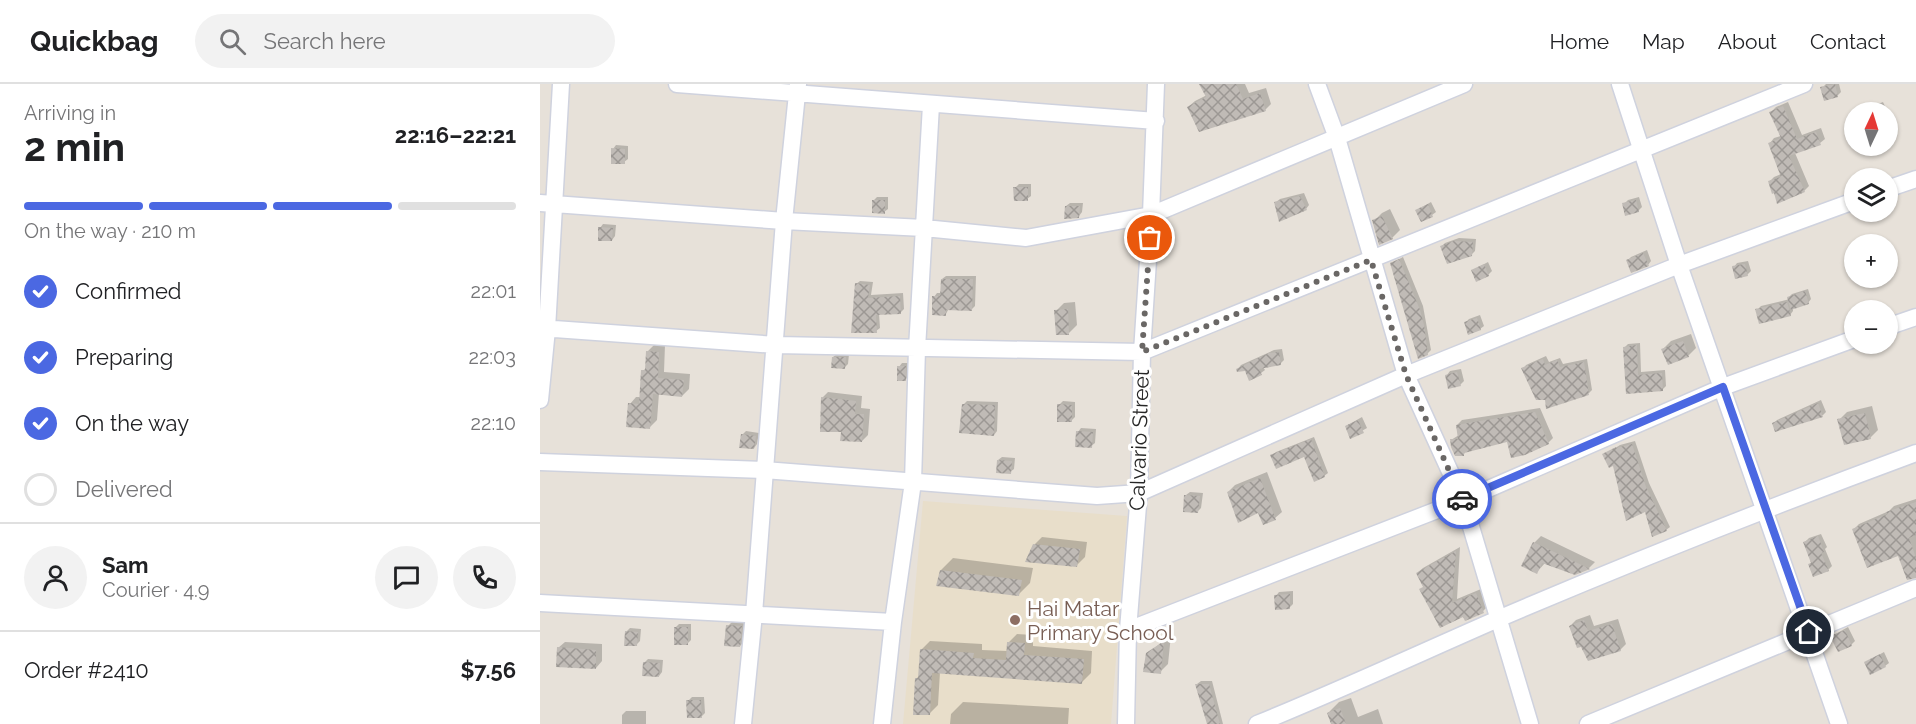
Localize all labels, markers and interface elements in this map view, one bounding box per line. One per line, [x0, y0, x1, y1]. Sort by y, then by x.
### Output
search box [195, 14, 615, 68]
text: Quickbag [30, 25, 159, 58]
icon: search [216, 25, 249, 58]
text: Search here [264, 28, 386, 54]
text: Home [1550, 29, 1609, 54]
text: Map [1642, 29, 1685, 54]
text: About [1718, 29, 1777, 54]
text: Contact [1810, 29, 1886, 54]
text: Arriving in [24, 101, 116, 125]
north arrow [1844, 102, 1898, 156]
map controls [1844, 102, 1898, 354]
text: 22:16–22:21 [395, 122, 516, 148]
text: 2 min [24, 124, 125, 170]
button: layers [1844, 168, 1898, 222]
pin [1124, 212, 1175, 263]
text: On the way · 210 m [24, 219, 196, 243]
icon: bag [1133, 221, 1166, 254]
button: + [1844, 234, 1898, 288]
icon: check [24, 275, 57, 308]
text: Confirmed [75, 278, 182, 304]
text: 22:01 [471, 279, 516, 303]
button: − [1844, 300, 1898, 354]
icon: check [24, 341, 57, 374]
text: Preparing [75, 344, 173, 370]
text: 22:03 [468, 345, 516, 369]
street label: Calvario Street [1124, 369, 1154, 511]
icon: check [24, 407, 57, 440]
text: On the way [75, 410, 189, 436]
text: 22:10 [471, 411, 516, 435]
courier [1432, 469, 1492, 529]
text: Delivered [75, 476, 173, 502]
icon: car [1446, 483, 1479, 516]
button: person [24, 546, 87, 609]
button: chat [375, 546, 438, 609]
button: phone [453, 546, 516, 609]
text: Sam [102, 552, 149, 578]
text: Courier · 4.9 [102, 578, 210, 602]
place label: Hai Matar Primary School [1027, 596, 1174, 645]
pin [1783, 606, 1834, 657]
marker: Hai Matar Primary School [1008, 613, 1022, 627]
icon: home [1792, 615, 1825, 648]
text: Order #2410 [24, 657, 149, 683]
text: $7.56 [460, 657, 516, 683]

